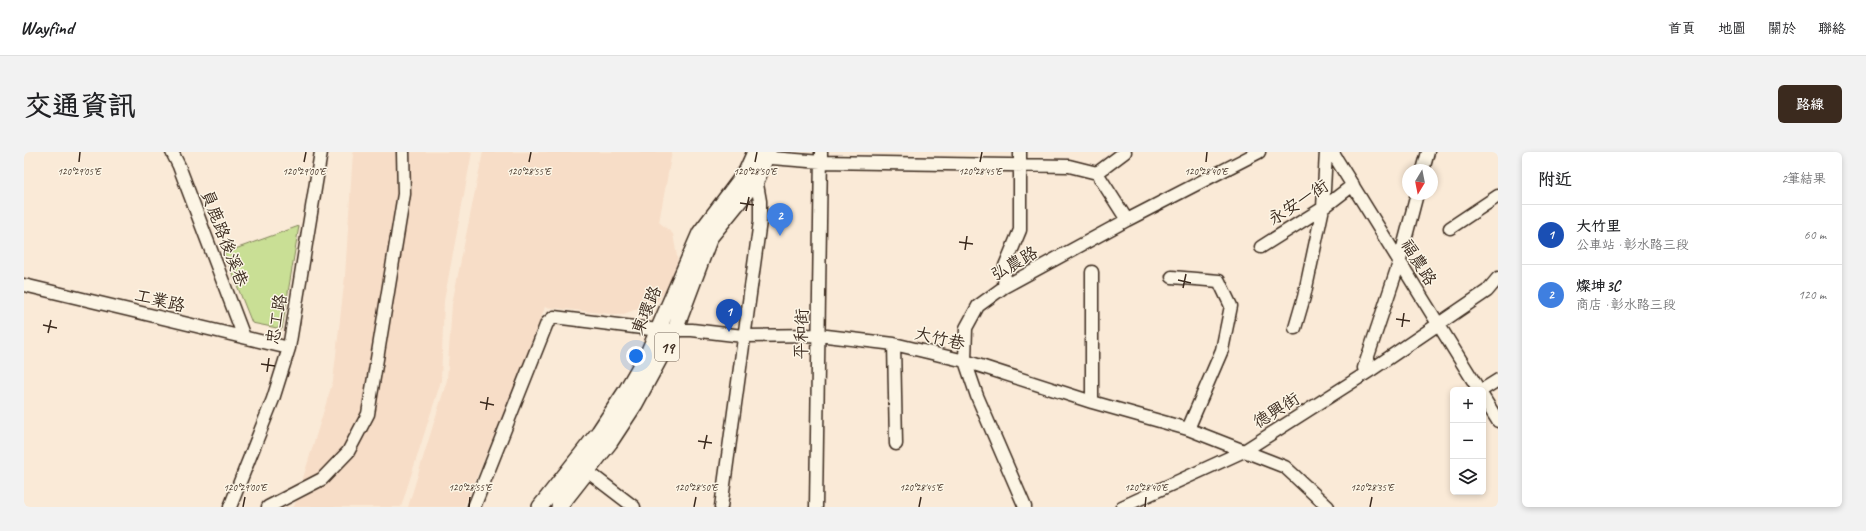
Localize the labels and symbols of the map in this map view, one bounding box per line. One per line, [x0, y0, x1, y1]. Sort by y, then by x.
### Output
north arrow [1402, 164, 1438, 200]
text: 120°29'05"E [57, 165, 102, 178]
text: 120°29'00"E [282, 165, 327, 178]
text: 120°28'55"E [507, 165, 552, 178]
text: 120°28'50"E [733, 165, 778, 178]
text: 120°28'45"E [958, 165, 1003, 178]
text: 120°28'40"E [1184, 165, 1229, 178]
street label: 永安一街 [1264, 175, 1333, 230]
street label: 員鹿路後溪巷 [196, 187, 253, 290]
pin: 2 [767, 203, 793, 236]
street label: 福農路 [1396, 235, 1441, 289]
street label: 弘農路 [987, 242, 1042, 285]
street label: 東環路 [627, 283, 666, 338]
street label: 工業路 [133, 285, 187, 316]
street label: 忠工路 [262, 292, 291, 346]
pin: 1 [716, 299, 742, 332]
street label: 平和街 [791, 308, 812, 360]
street label: 大竹巷 [913, 323, 968, 355]
road number: 19 [655, 333, 679, 361]
your location [626, 346, 646, 366]
street label: 德興街 [1249, 388, 1303, 433]
text: 120°29'00"E [223, 481, 268, 494]
text: 120°28'55"E [448, 481, 493, 494]
text: 120°28'50"E [674, 481, 719, 494]
text: 120°28'45"E [899, 481, 944, 494]
text: 120°28'40"E [1124, 481, 1169, 494]
text: 120°28'35"E [1350, 481, 1395, 494]

